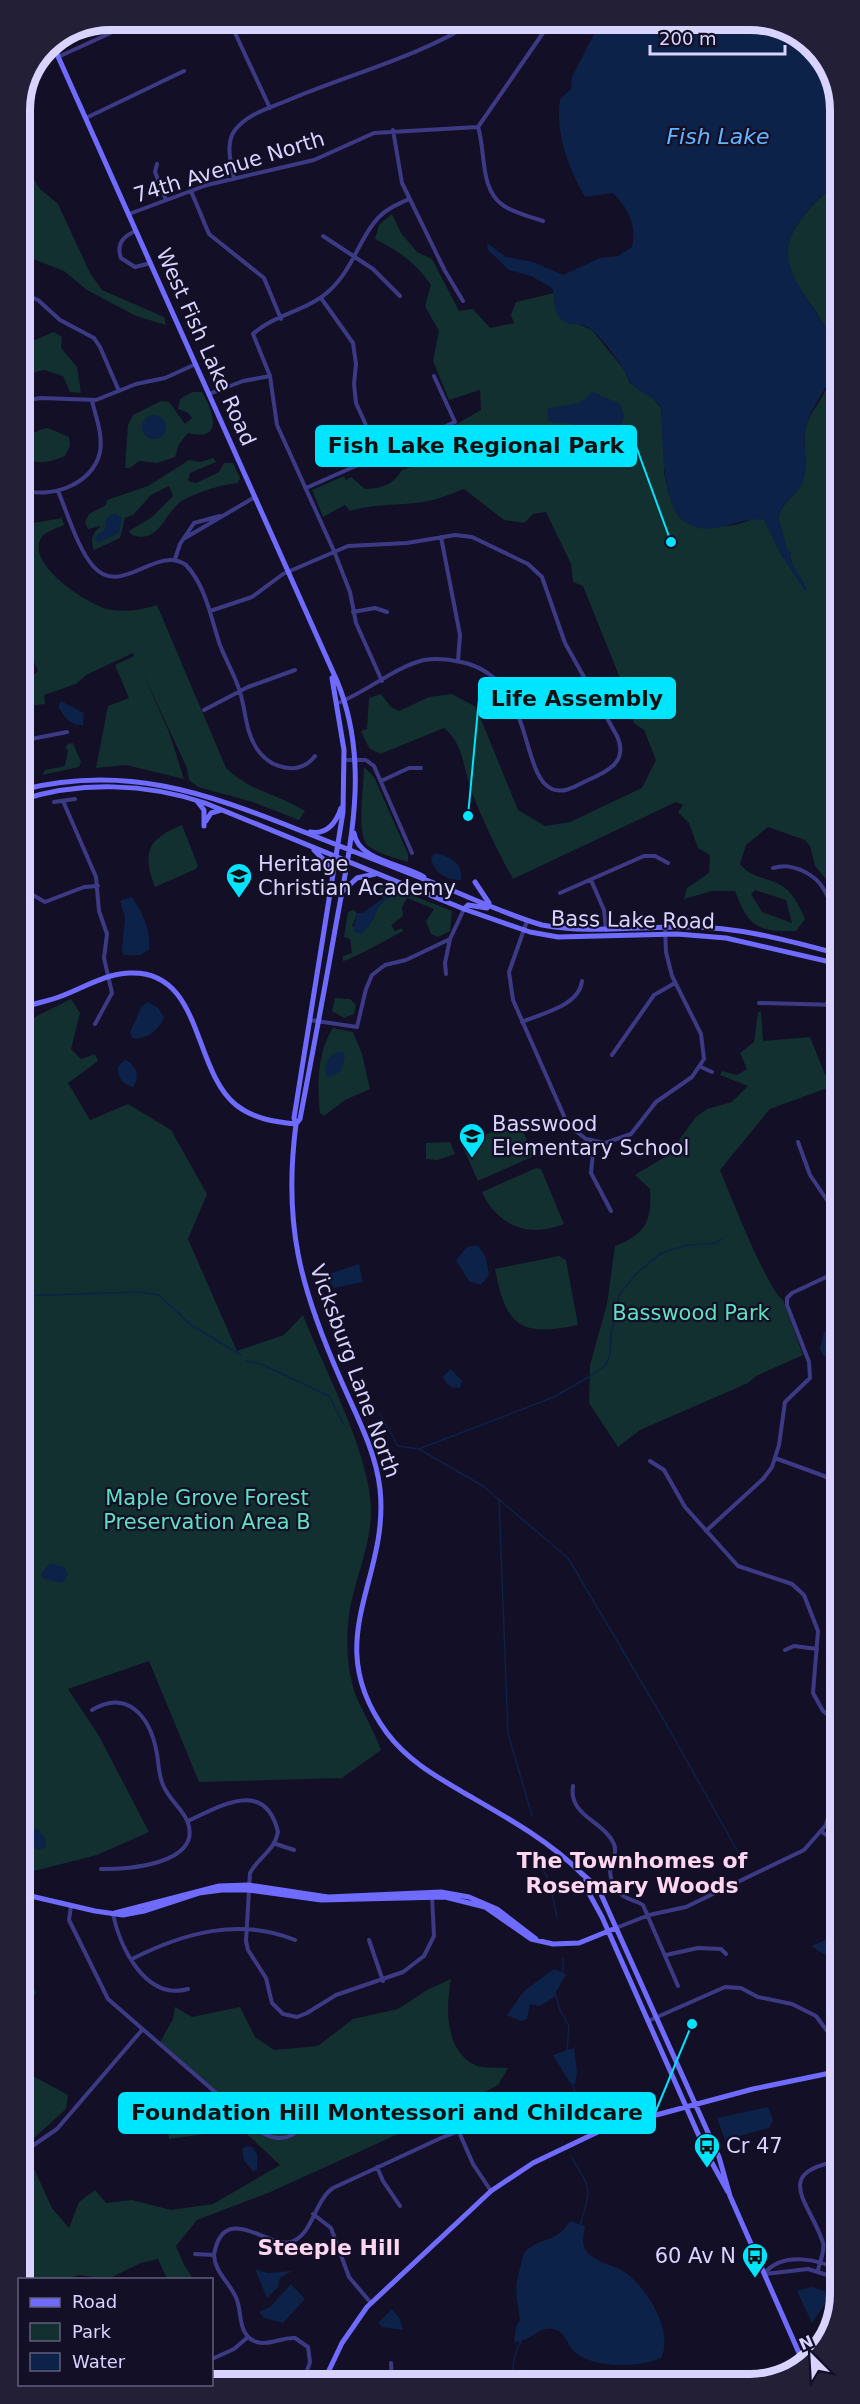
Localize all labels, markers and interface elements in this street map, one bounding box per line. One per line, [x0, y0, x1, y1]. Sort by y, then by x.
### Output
scale bar [650, 18, 785, 56]
text: 200 m [659, 28, 717, 49]
water label: Fish Lake [666, 124, 770, 149]
street label: 74th Avenue North [131, 127, 327, 207]
street label: West Fish Lake Road [152, 244, 260, 450]
callout: Fish Lake Regional Park [316, 426, 636, 466]
text: Fish Lake Regional Park [328, 433, 626, 458]
callout: Life Assembly [479, 678, 675, 718]
text: Life Assembly [491, 686, 663, 711]
place label: Heritage Christian Academy [258, 852, 456, 900]
school or university icon: Heritage Christian Academy [224, 861, 254, 899]
street label: Bass Lake Road [551, 907, 715, 933]
place label: Basswood Elementary School [492, 1112, 689, 1160]
school or university icon: Basswood Elementary School [457, 1121, 487, 1159]
street label: Vicksburg Lane North [305, 1261, 405, 1481]
park label: Basswood Park [612, 1301, 771, 1325]
park label: Maple Grove Forest Preservation Area B [103, 1486, 311, 1534]
district label: The Townhomes of Rosemary Woods [517, 1848, 748, 1898]
callout: Foundation Hill Montessori and Childcare [119, 2093, 655, 2133]
text: Foundation Hill Montessori and Childcare [131, 2100, 643, 2125]
bus stop icon: Cr 47 [692, 2131, 722, 2169]
place label: Cr 47 [726, 2134, 783, 2158]
district label: Steeple Hill [257, 2235, 401, 2260]
bus stop icon: 60 Av N [740, 2241, 770, 2279]
place label: 60 Av N [655, 2244, 736, 2268]
legend [18, 2278, 213, 2386]
text: Road [72, 2291, 117, 2312]
text: Park [72, 2321, 111, 2342]
north arrow [782, 2326, 842, 2386]
text: N [796, 2331, 816, 2354]
text: Water [72, 2351, 126, 2372]

